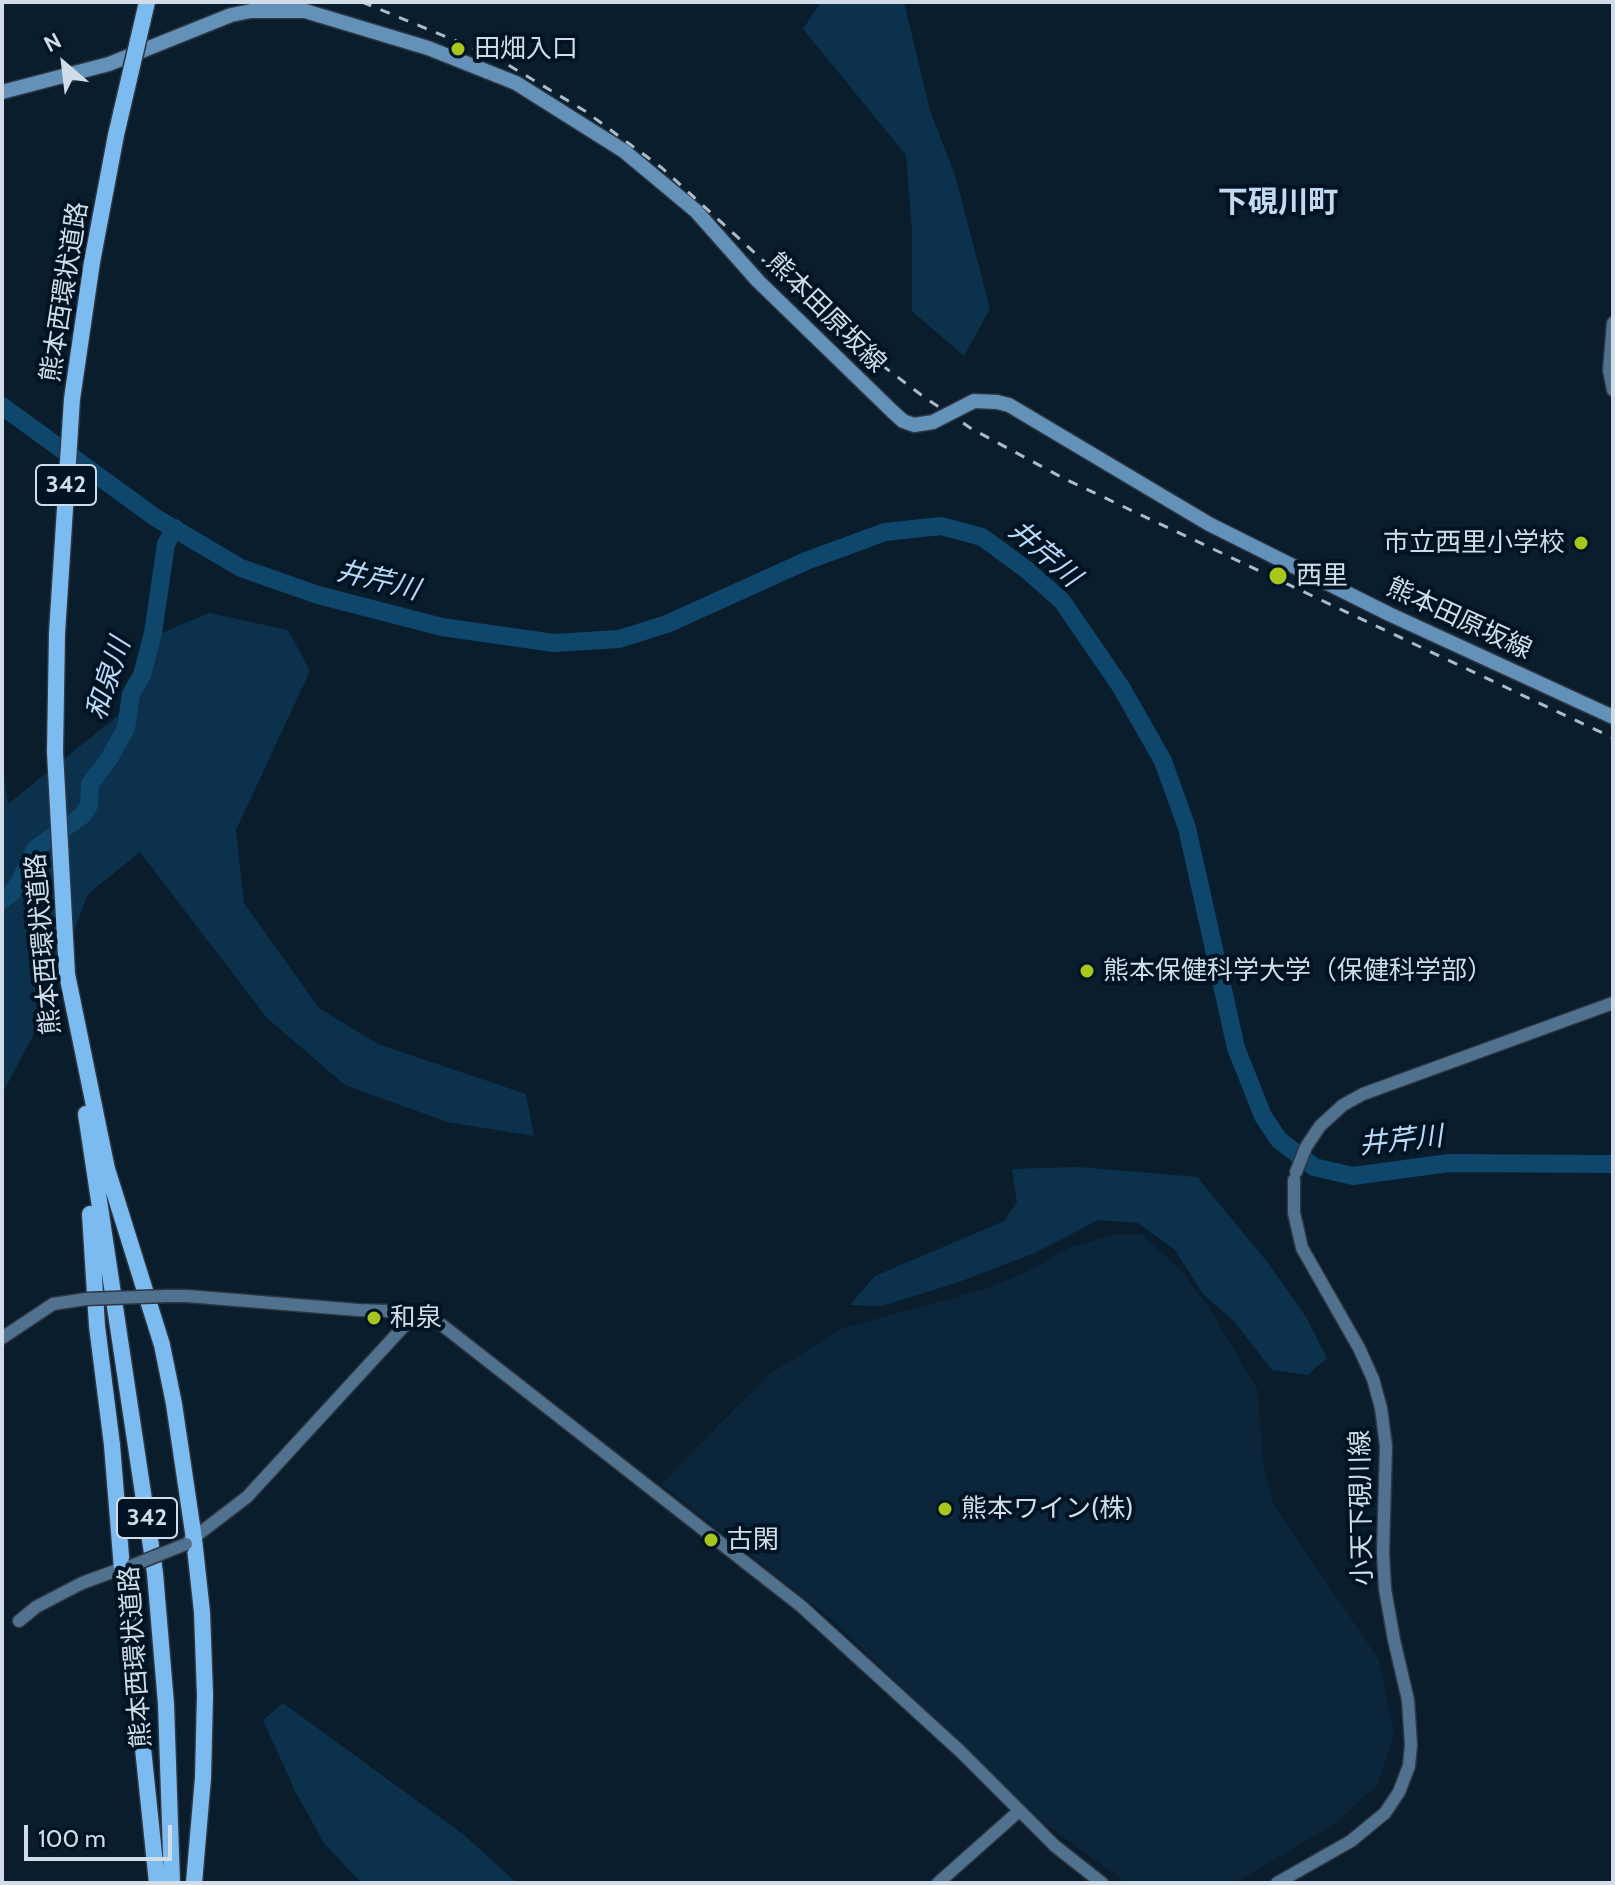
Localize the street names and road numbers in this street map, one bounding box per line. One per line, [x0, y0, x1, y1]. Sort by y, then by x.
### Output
street label: 熊本西環状道路 [35, 200, 95, 384]
street label: 熊本田原坂線 [760, 247, 892, 379]
road number: 342 [36, 465, 96, 505]
street label: 熊本田原坂線 [1382, 572, 1536, 666]
street label: 熊本西環状道路 [21, 852, 67, 1036]
street label: 小天下硯川線 [1345, 1430, 1379, 1586]
road number: 342 [117, 1498, 177, 1538]
street label: 熊本西環状道路 [114, 1565, 158, 1749]

